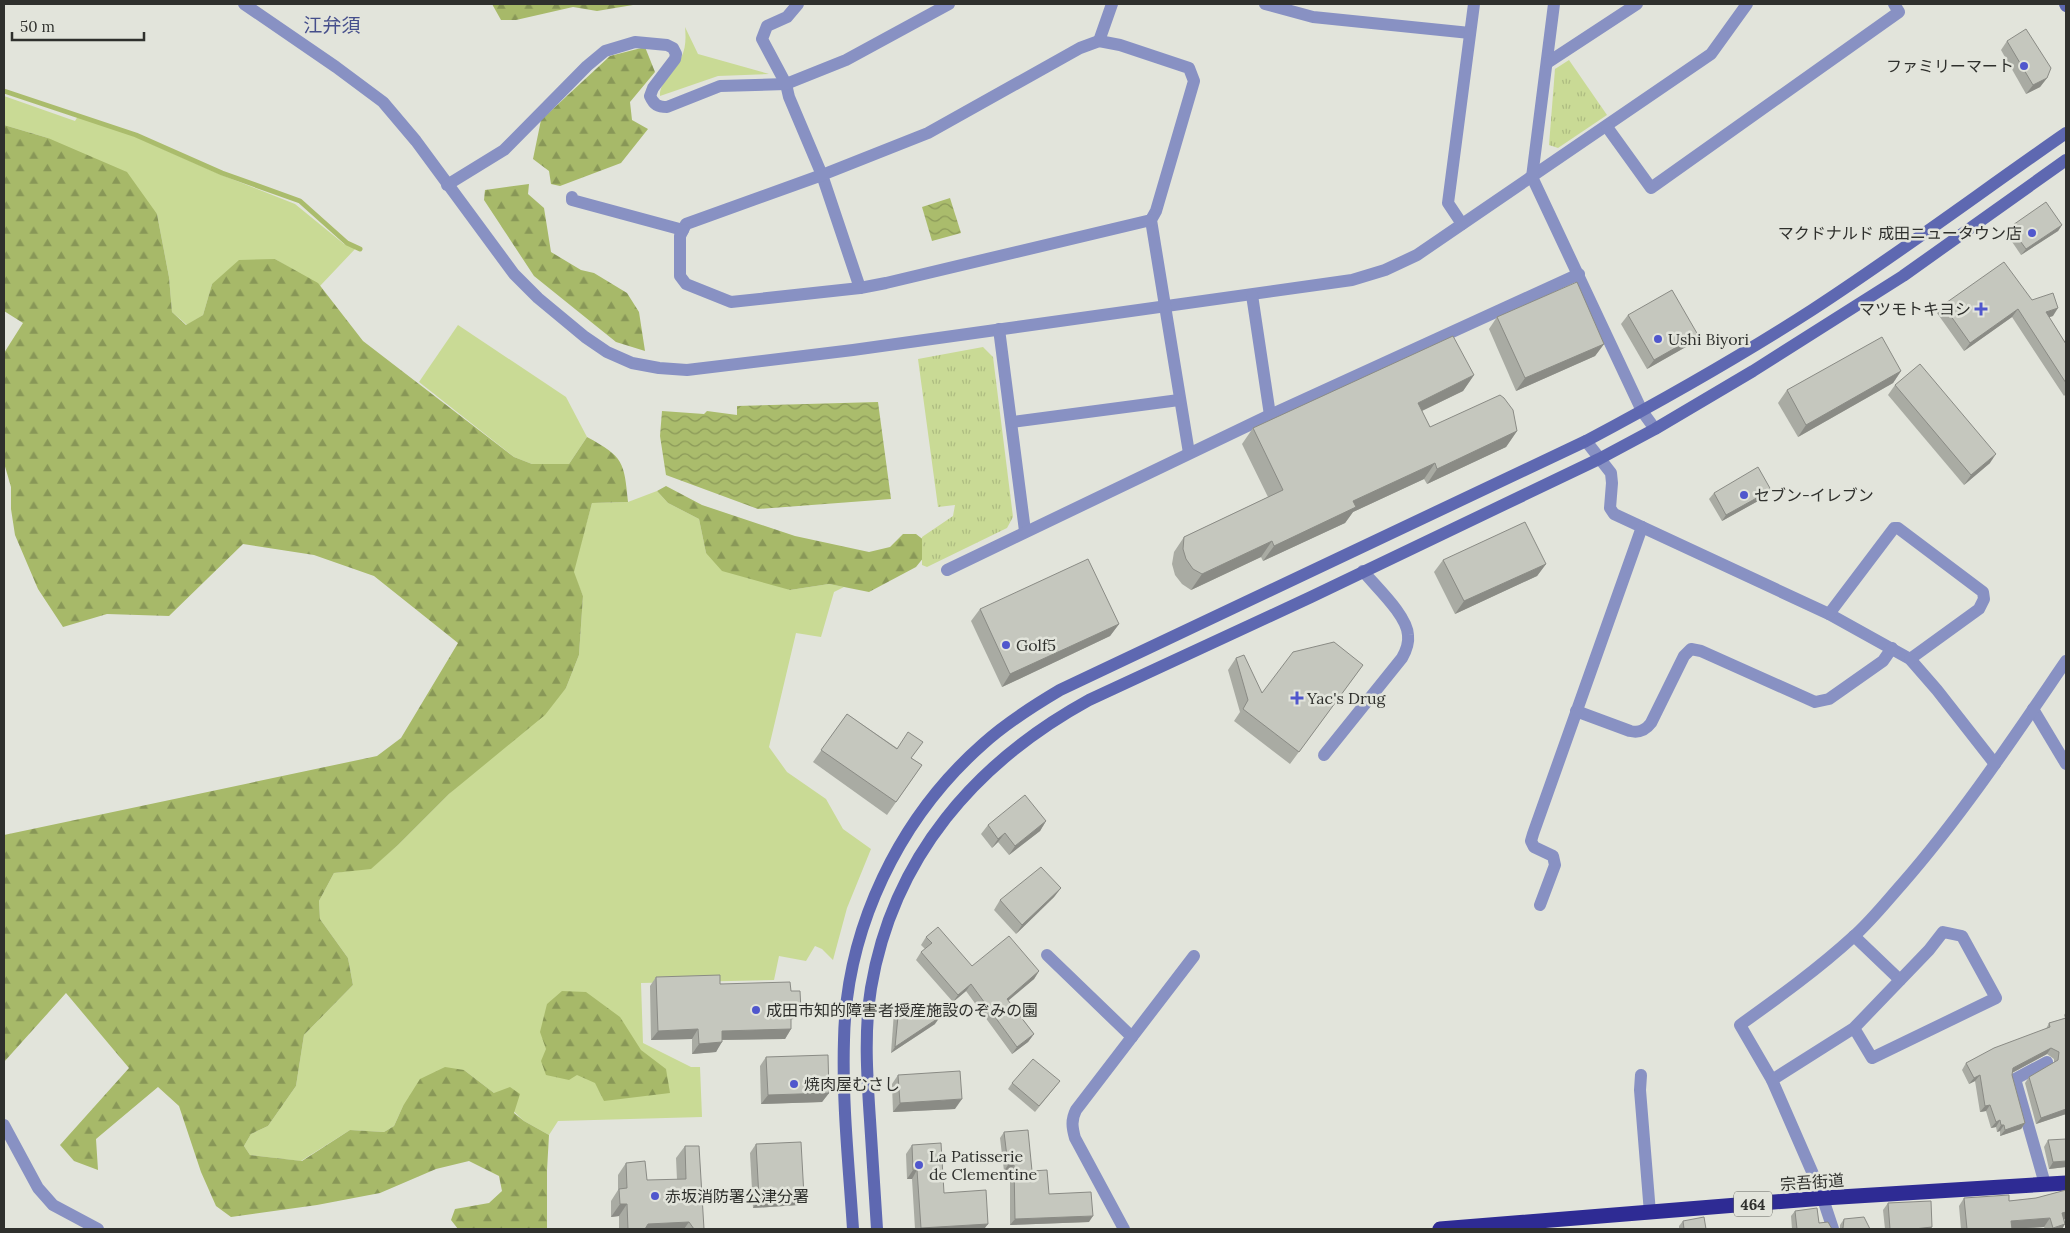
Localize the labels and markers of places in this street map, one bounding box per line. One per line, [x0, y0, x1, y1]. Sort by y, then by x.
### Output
place label: ファミリーマート [1886, 56, 2014, 76]
marker: ファミリーマート [2018, 60, 2030, 72]
place label: マクドナルド 成田ニュータウン店 [1778, 223, 2022, 243]
marker: マクドナルド 成田ニュータウン店 [2026, 227, 2038, 239]
place label: マツモトキヨシ [1859, 299, 1971, 319]
marker: マツモトキヨシ [1975, 303, 1987, 315]
place label: Ushi Biyori [1668, 329, 1749, 349]
marker: Ushi Biyori [1652, 333, 1664, 345]
place label: セブン-イレブン [1754, 485, 1874, 505]
marker: セブン-イレブン [1738, 489, 1750, 501]
place label: Golf5 [1016, 635, 1056, 655]
marker: Golf5 [1000, 639, 1012, 651]
place label: Yac's Drug [1306, 688, 1386, 708]
marker: Yac's Drug [1291, 692, 1303, 704]
place label: 成田市知的障害者授産施設のぞみの園 [766, 1000, 1038, 1020]
marker: 成田市知的障害者授産施設のぞみの園 [750, 1004, 762, 1016]
place label: 焼肉屋むさし [804, 1074, 900, 1094]
marker: 焼肉屋むさし [788, 1078, 800, 1090]
place label: La Patisserie de Clementine [929, 1146, 1038, 1184]
marker: La Patisserie de Clementine [913, 1159, 925, 1171]
place label: 赤坂消防署公津分署 [665, 1186, 809, 1206]
marker: 赤坂消防署公津分署 [649, 1190, 661, 1202]

